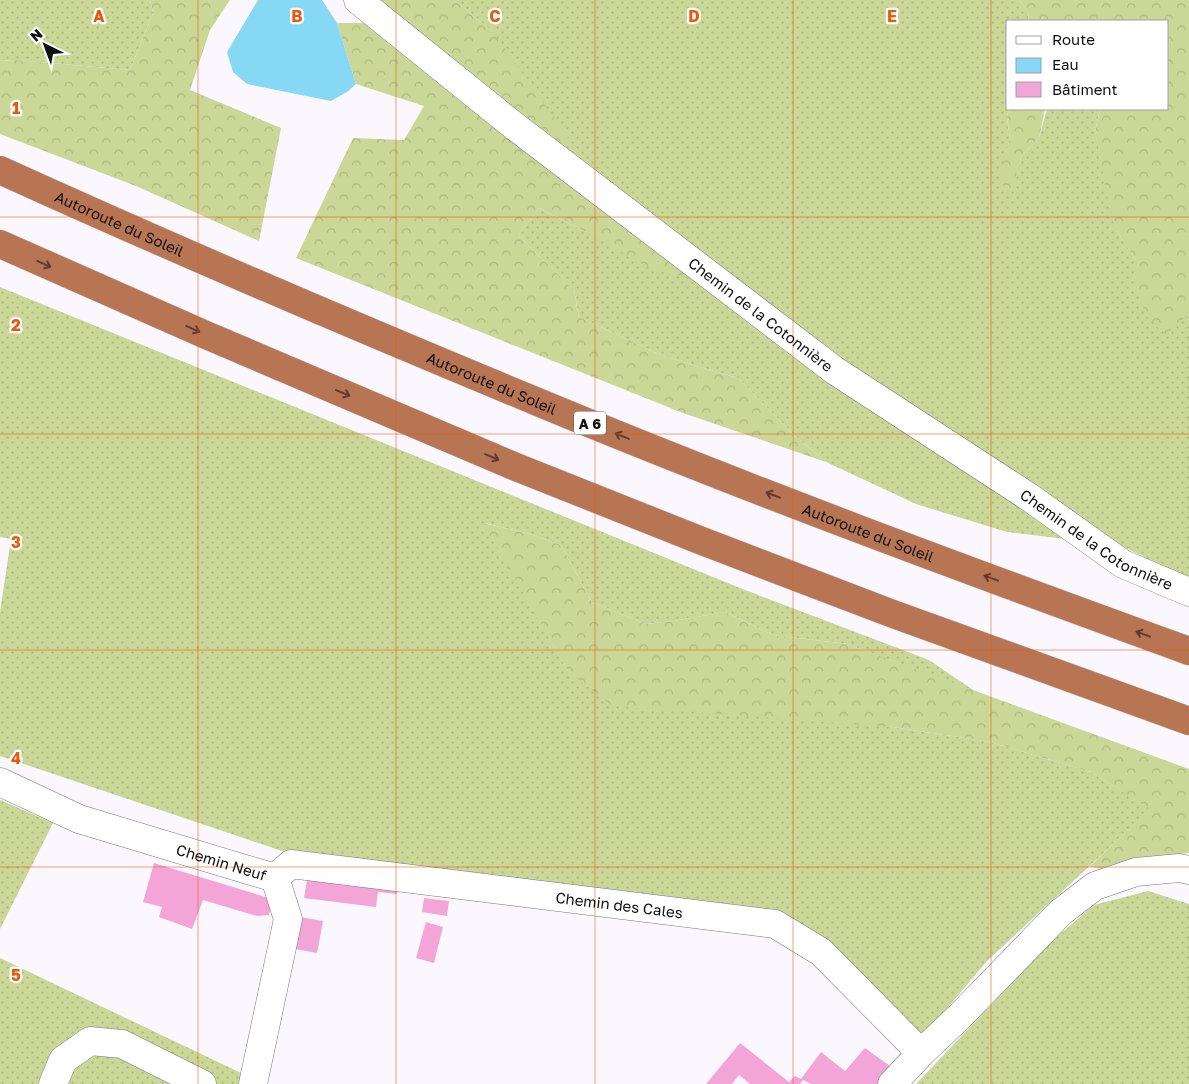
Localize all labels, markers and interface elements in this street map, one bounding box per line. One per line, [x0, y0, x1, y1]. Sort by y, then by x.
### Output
text: A [93, 6, 105, 26]
text: B [291, 6, 303, 26]
text: C [489, 6, 501, 26]
text: D [688, 6, 700, 26]
text: E [887, 6, 897, 26]
north arrow [20, 20, 70, 70]
legend [1006, 20, 1169, 110]
text: N [26, 25, 46, 45]
text: Route [1052, 30, 1095, 48]
text: Eau [1052, 55, 1079, 73]
text: Bâtiment [1052, 80, 1117, 98]
text: 1 [12, 98, 20, 118]
street label: Autoroute du Soleil [52, 187, 187, 260]
street label: Chemin de la Cotonnière [685, 253, 837, 375]
one-way arrow [36, 259, 51, 269]
text: 2 [11, 315, 21, 335]
one-way arrow [185, 325, 200, 335]
street label: Autoroute du Soleil [424, 348, 560, 418]
one-way arrow [335, 389, 350, 399]
road number: A 6 [574, 412, 606, 434]
one-way arrow [615, 431, 630, 440]
one-way arrow [484, 452, 499, 462]
street label: Chemin de la Cotonnière [1017, 485, 1176, 593]
one-way arrow [766, 490, 781, 499]
street label: Autoroute du Soleil [800, 499, 937, 566]
text: 3 [11, 532, 21, 552]
one-way arrow [984, 573, 999, 582]
one-way arrow [1136, 629, 1151, 638]
text: 4 [11, 748, 21, 768]
street label: Chemin Neuf [174, 840, 269, 884]
street label: Chemin des Cales [555, 888, 684, 922]
text: 5 [11, 965, 21, 985]

